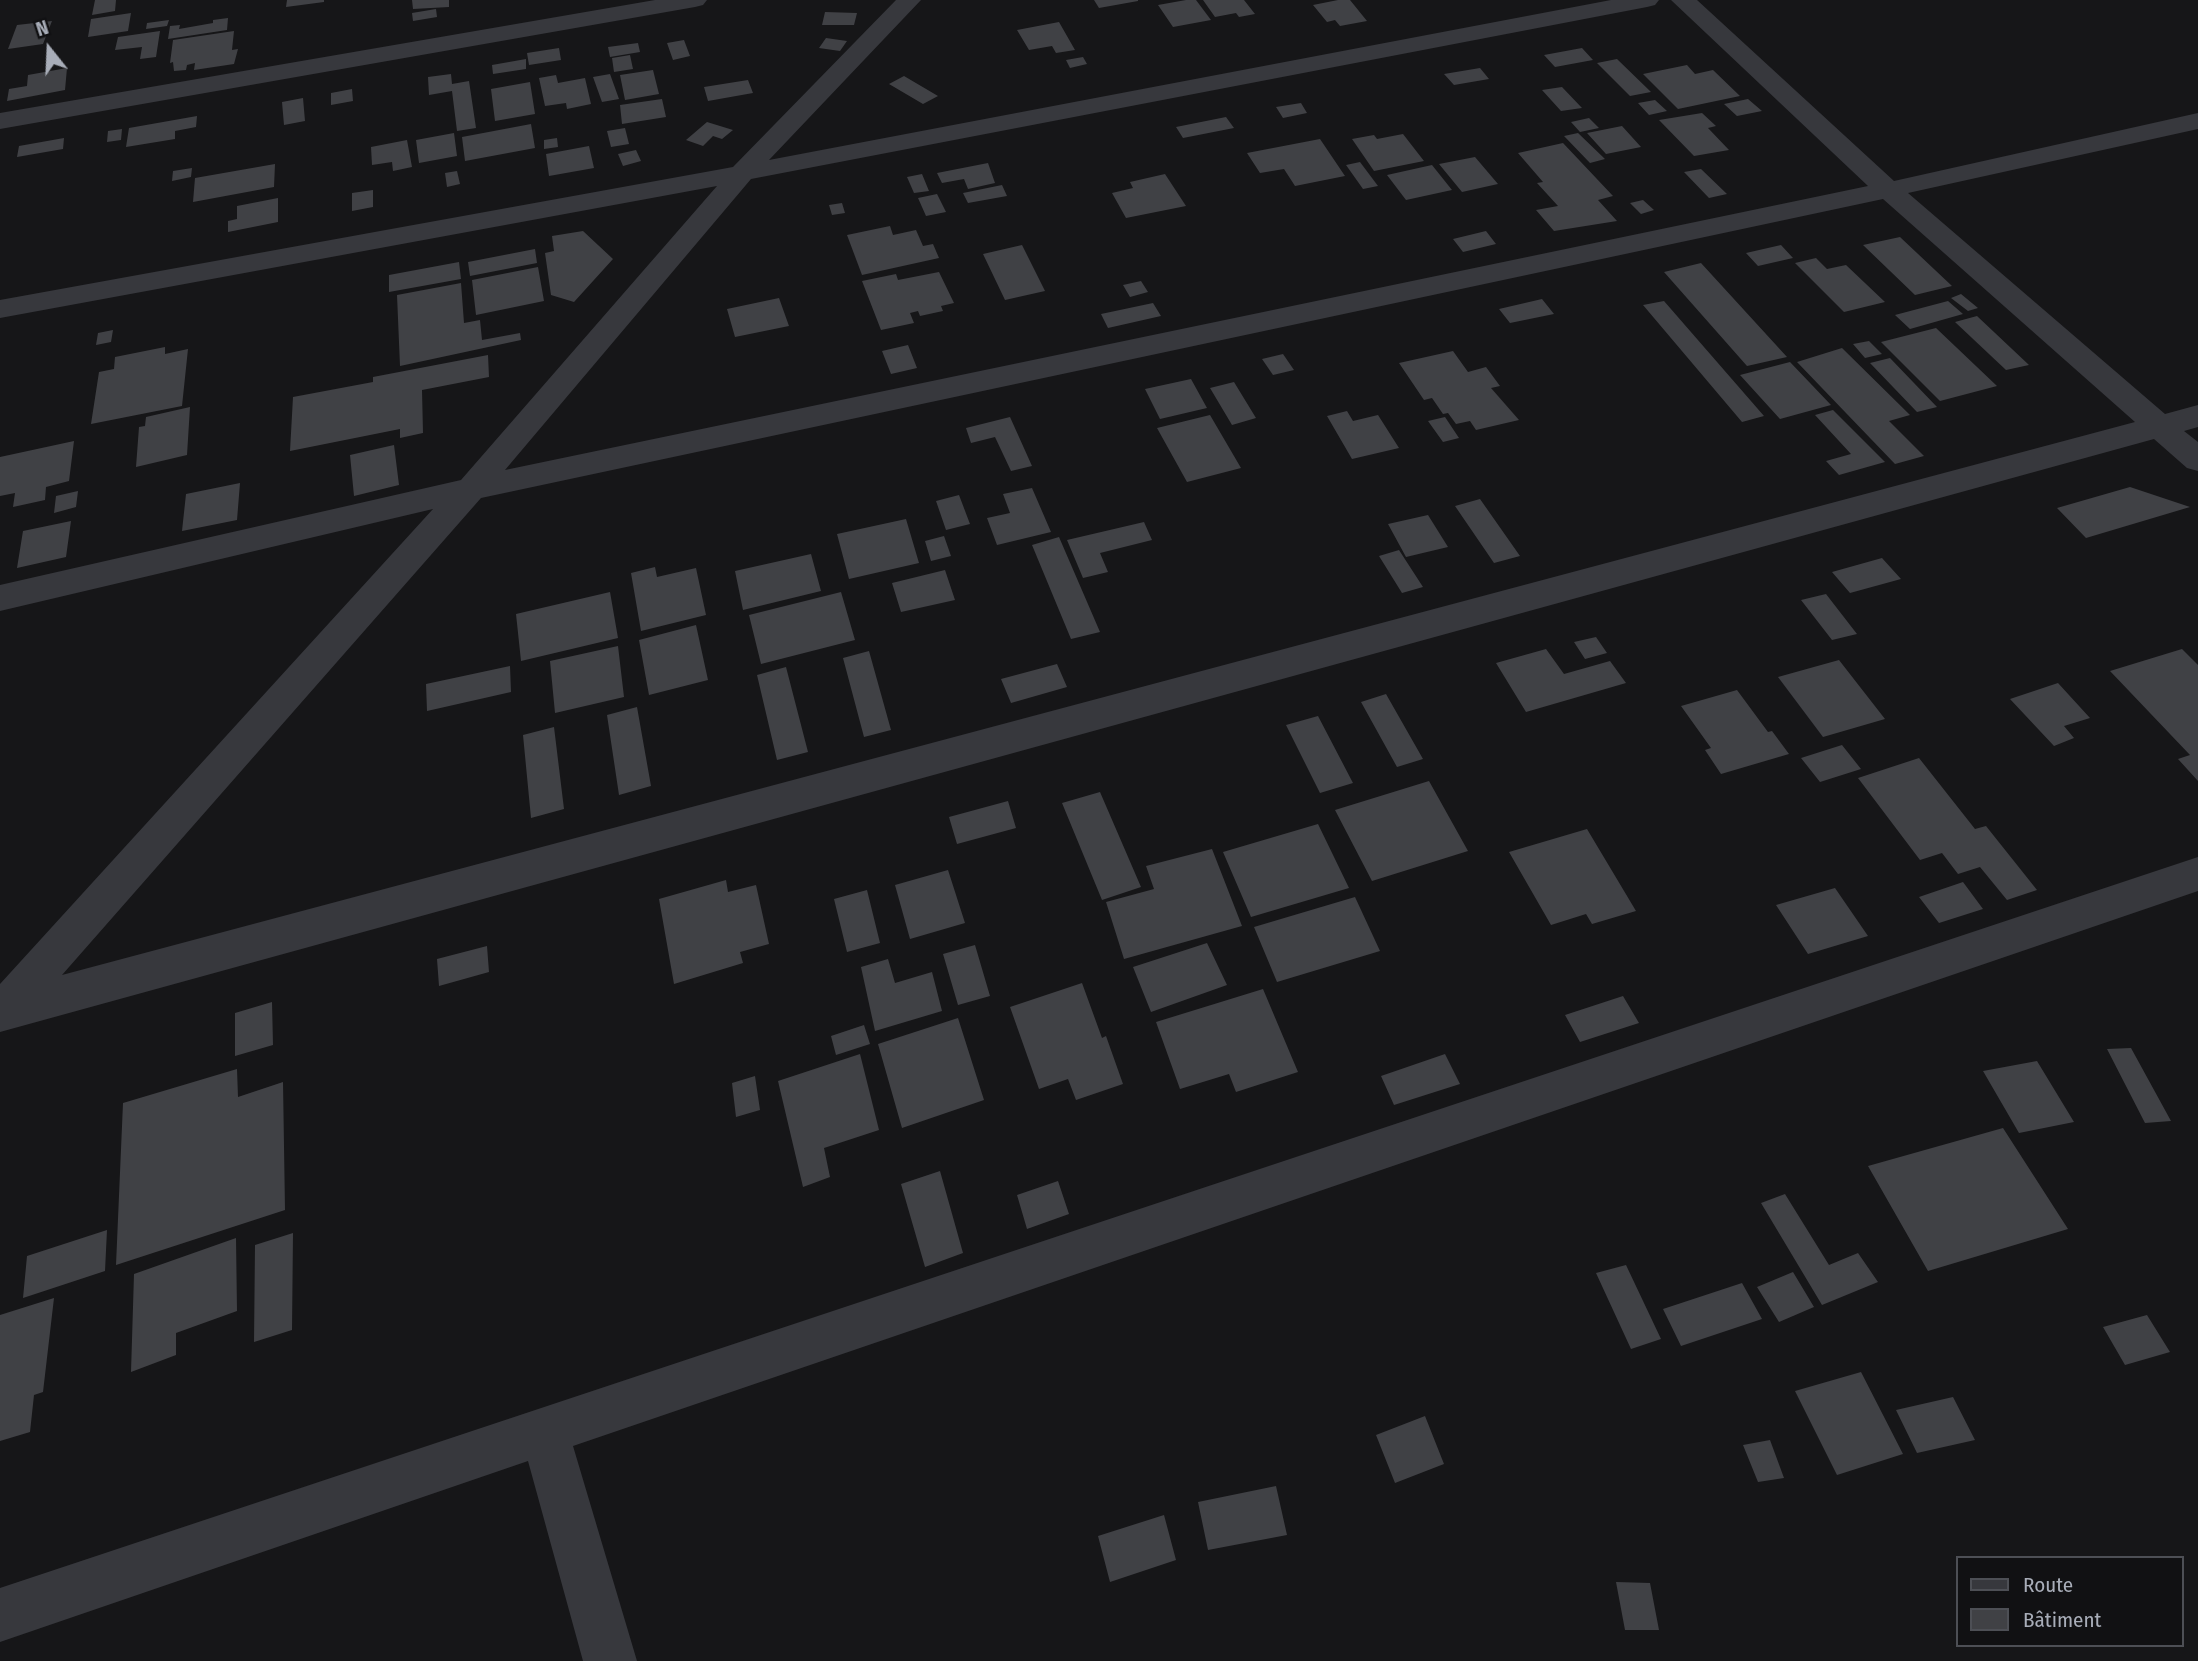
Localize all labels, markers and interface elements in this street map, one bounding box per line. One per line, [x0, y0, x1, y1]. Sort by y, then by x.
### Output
north arrow [14, 14, 84, 84]
text: N [33, 16, 51, 41]
legend [1956, 1556, 2184, 1647]
text: Route [2023, 1572, 2073, 1598]
text: Bâtiment [2023, 1607, 2101, 1633]

